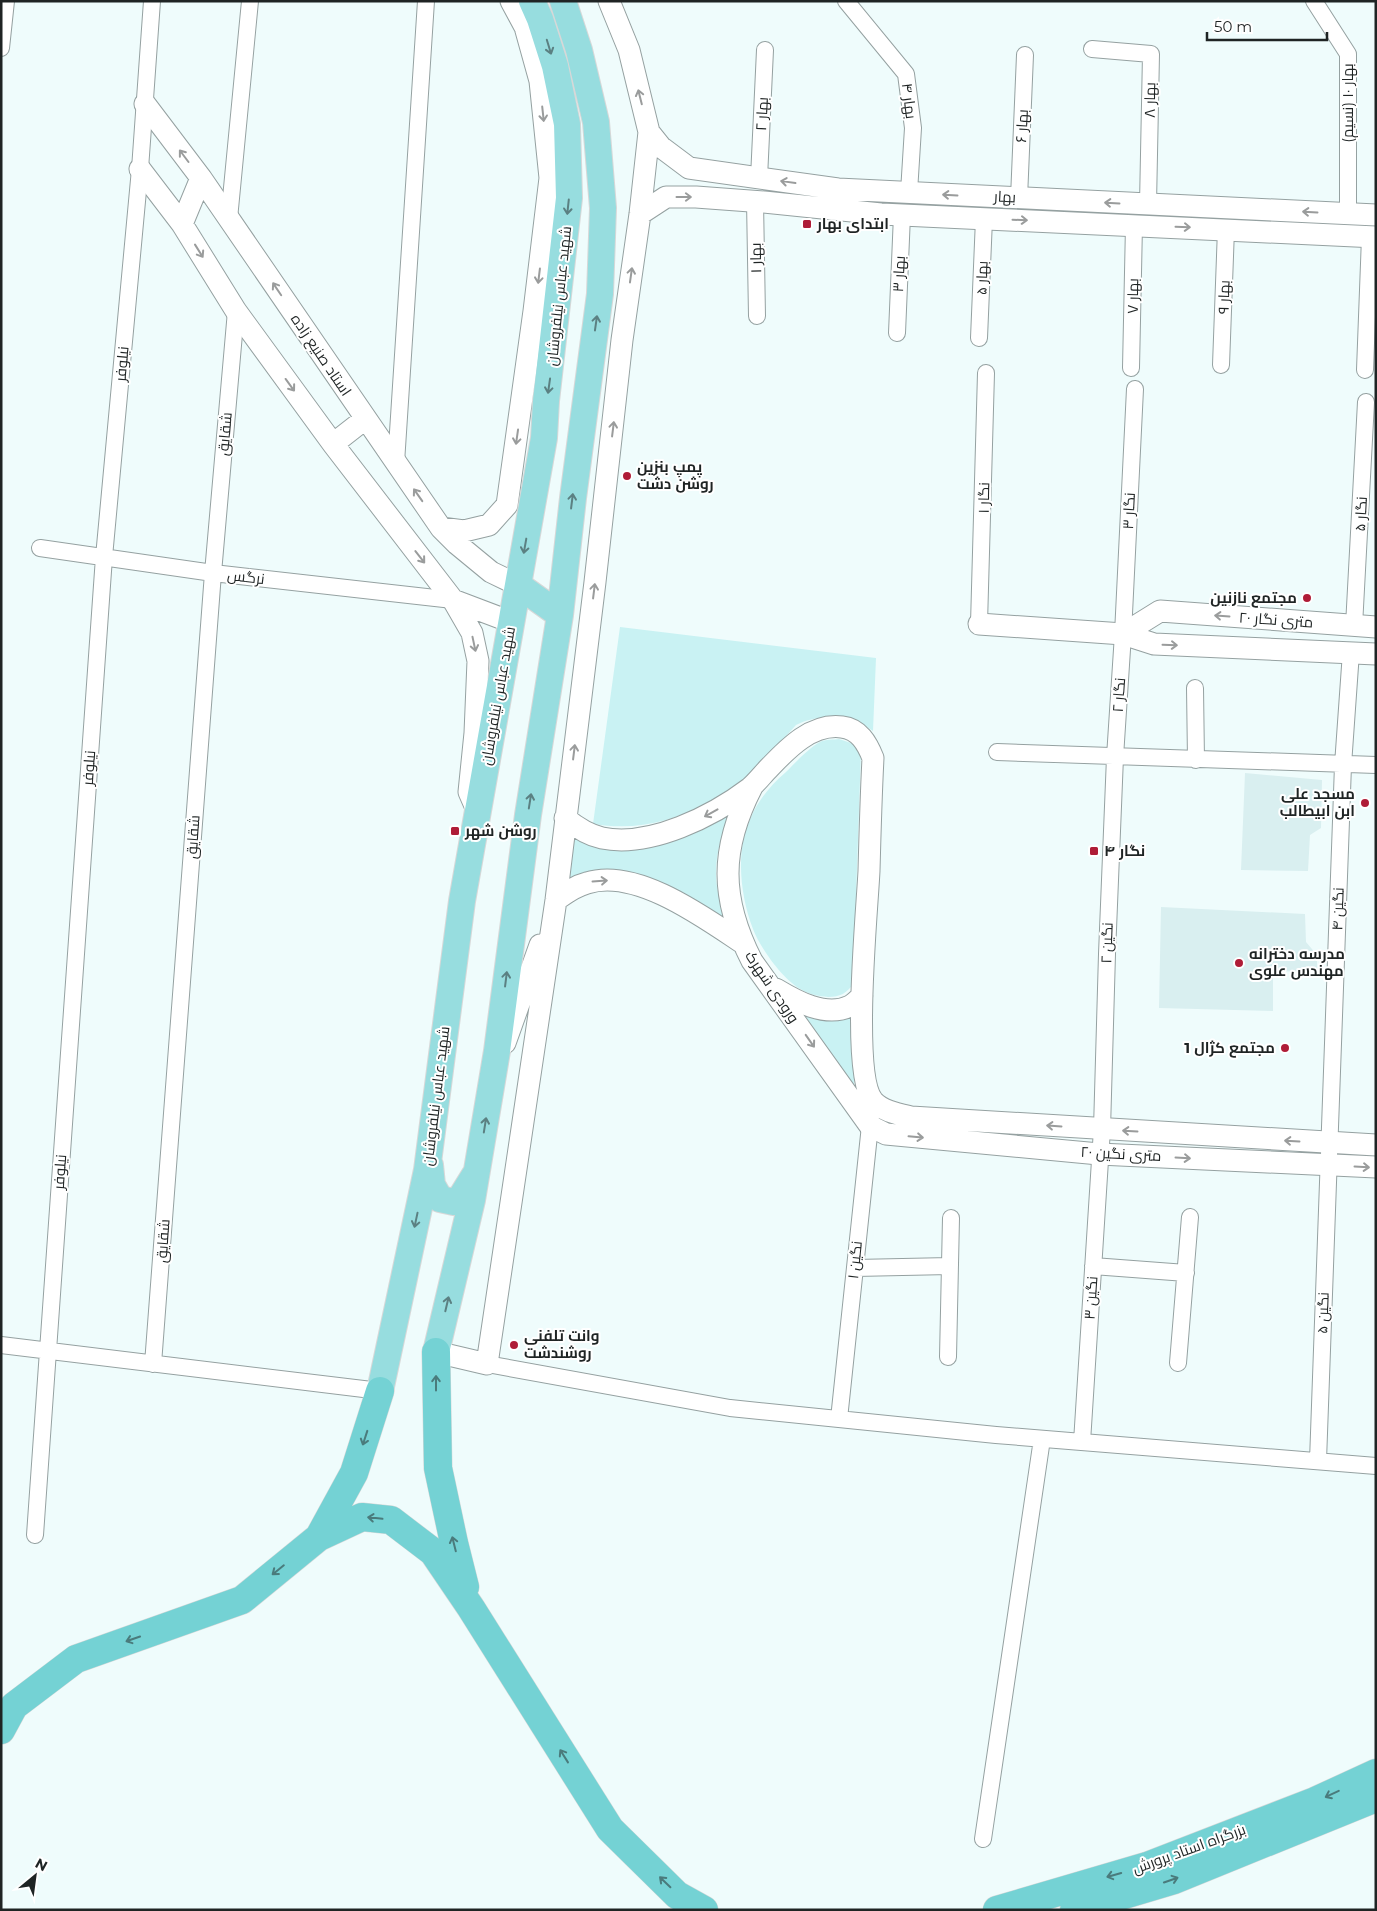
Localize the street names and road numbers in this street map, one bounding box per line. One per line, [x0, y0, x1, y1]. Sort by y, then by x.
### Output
street label: بهار ۱۰ (نسیم) [1338, 63, 1358, 143]
street label: بهار ۴ [897, 82, 921, 120]
street label: بهار ۸ [1140, 82, 1160, 118]
street label: بهار ۲ [751, 96, 773, 132]
street label: بهار ۶ [1011, 109, 1033, 143]
street label: بهار [992, 186, 1017, 208]
street label: شهید عباس نیلفروشان [542, 225, 576, 367]
street label: بهار ۱ [746, 242, 766, 274]
street label: بهار ۳ [888, 255, 910, 293]
street label: بهار ۵ [971, 260, 993, 296]
street label: بهار ۷ [1123, 278, 1143, 314]
street label: بهار ۹ [1213, 280, 1235, 314]
street label: استاد صنیع زاده [285, 310, 356, 401]
street label: نیلوفر [110, 346, 133, 383]
street label: شقایق [213, 411, 237, 457]
street label: نگار ۱ [974, 482, 993, 514]
street label: نگار ۳ [1118, 492, 1139, 530]
street label: نگار ۵ [1350, 496, 1371, 532]
street label: نرگس [226, 565, 266, 589]
street label: ۲۰ متری نگار [1238, 607, 1314, 633]
street label: شهید عباس نیلفروشان [476, 625, 520, 767]
street label: نگار ۲ [1108, 677, 1129, 713]
street label: نیلوفر [78, 750, 99, 787]
street label: شقایق [181, 814, 205, 860]
street label: نگین ۴ [1327, 887, 1349, 931]
street label: نگین ۲ [1096, 922, 1118, 964]
street label: ورودی شهرک [740, 947, 804, 1027]
street label: شهید عباس نیلفروشان [418, 1025, 454, 1167]
street label: ۲۰ متری نگین [1080, 1142, 1162, 1166]
street label: نیلوفر [49, 1154, 70, 1191]
street label: شقایق [151, 1218, 175, 1264]
street label: نگین ۱ [843, 1240, 867, 1280]
street label: نگین ۳ [1080, 1276, 1102, 1320]
street label: نگین ۵ [1312, 1292, 1334, 1334]
street label: بزرگراه استاد پرورش [1130, 1819, 1248, 1879]

